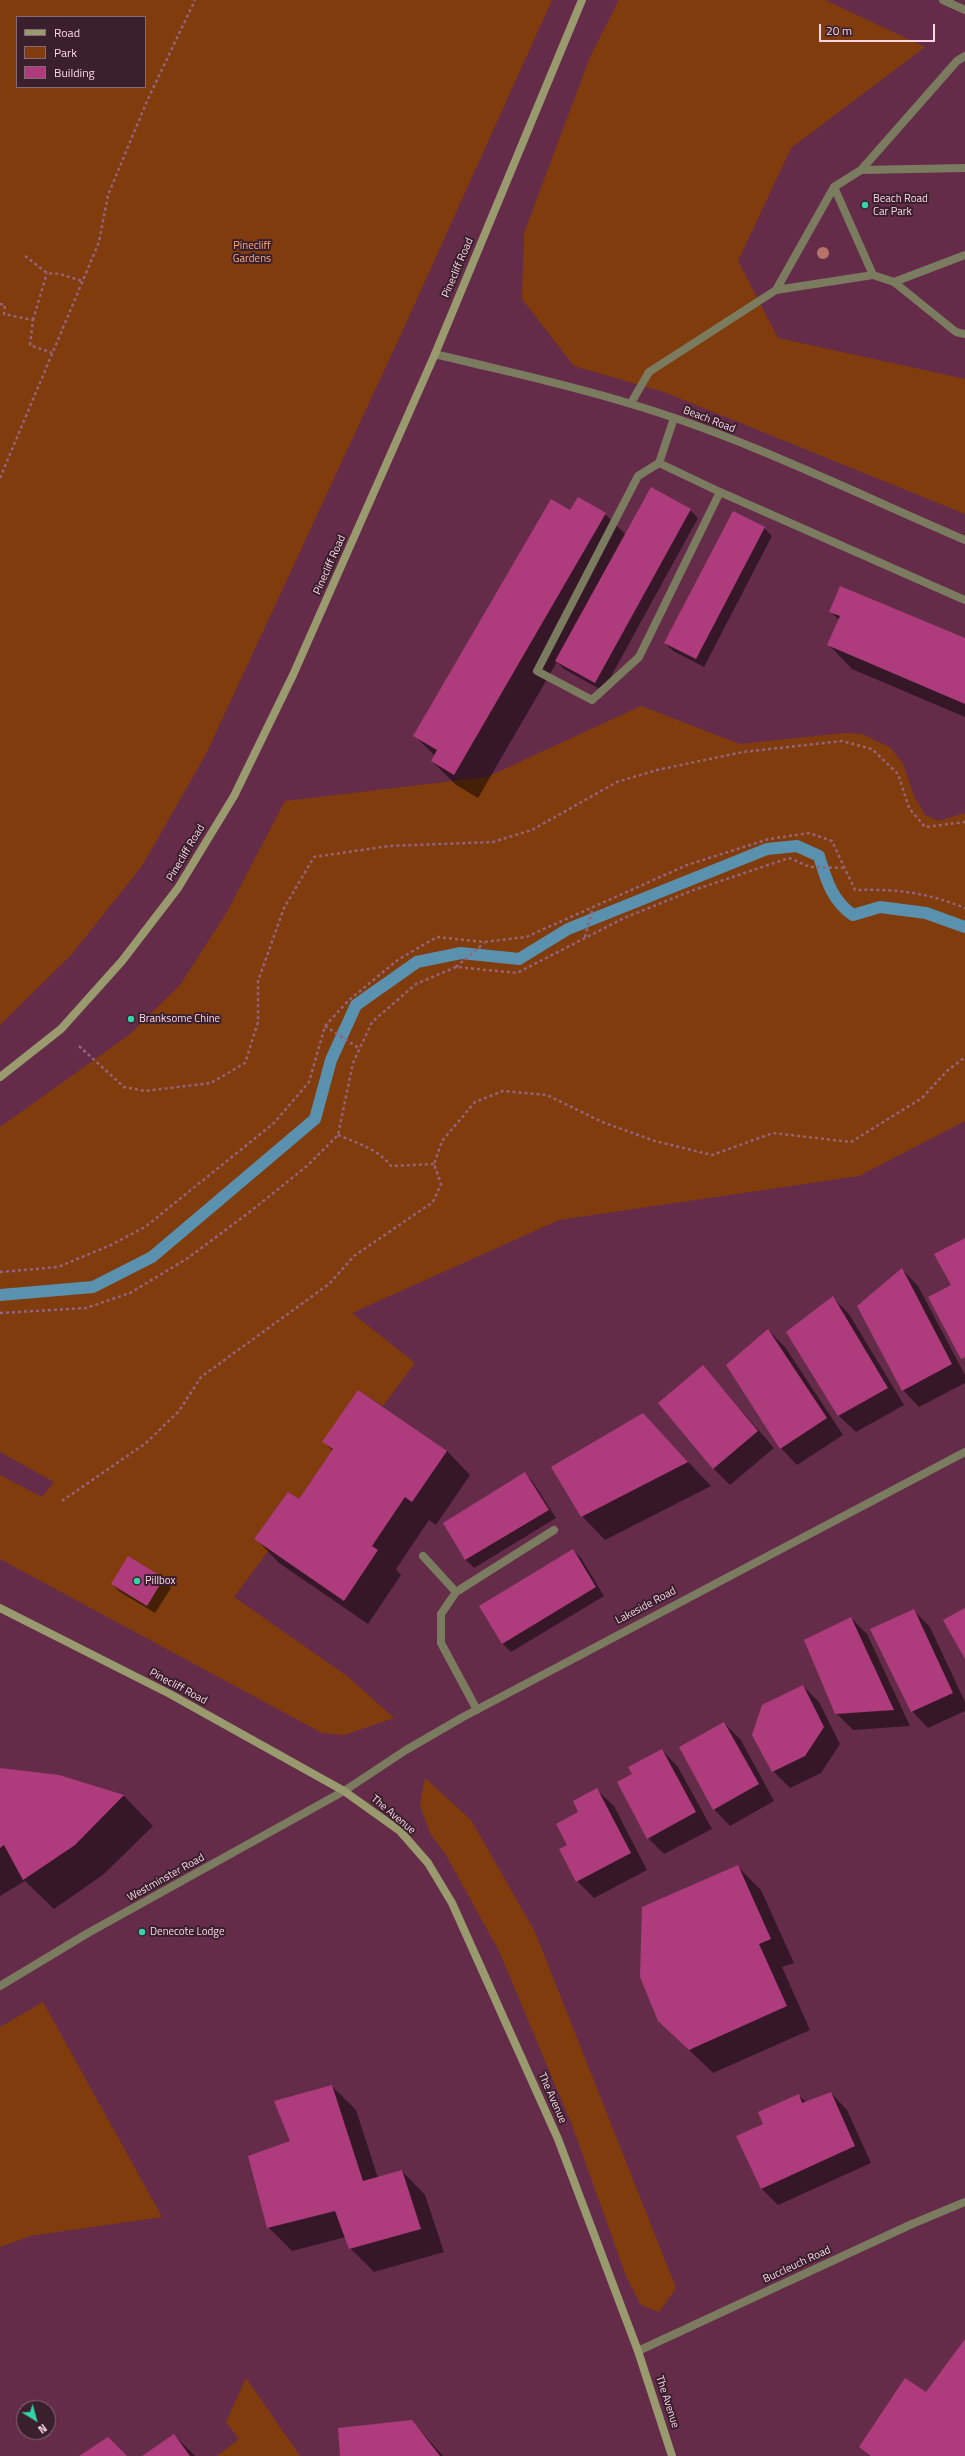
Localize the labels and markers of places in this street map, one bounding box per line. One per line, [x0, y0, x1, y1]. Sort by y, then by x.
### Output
place label: Beach Road Car Park [873, 192, 928, 218]
marker: Beach Road Car Park [860, 200, 870, 210]
place label: Branksome Chine [139, 1012, 220, 1026]
marker: Branksome Chine [126, 1014, 136, 1024]
place label: Pillbox [145, 1574, 175, 1588]
marker: Pillbox [132, 1576, 142, 1586]
place label: Denecote Lodge [150, 1925, 224, 1939]
marker: Denecote Lodge [137, 1927, 147, 1937]

